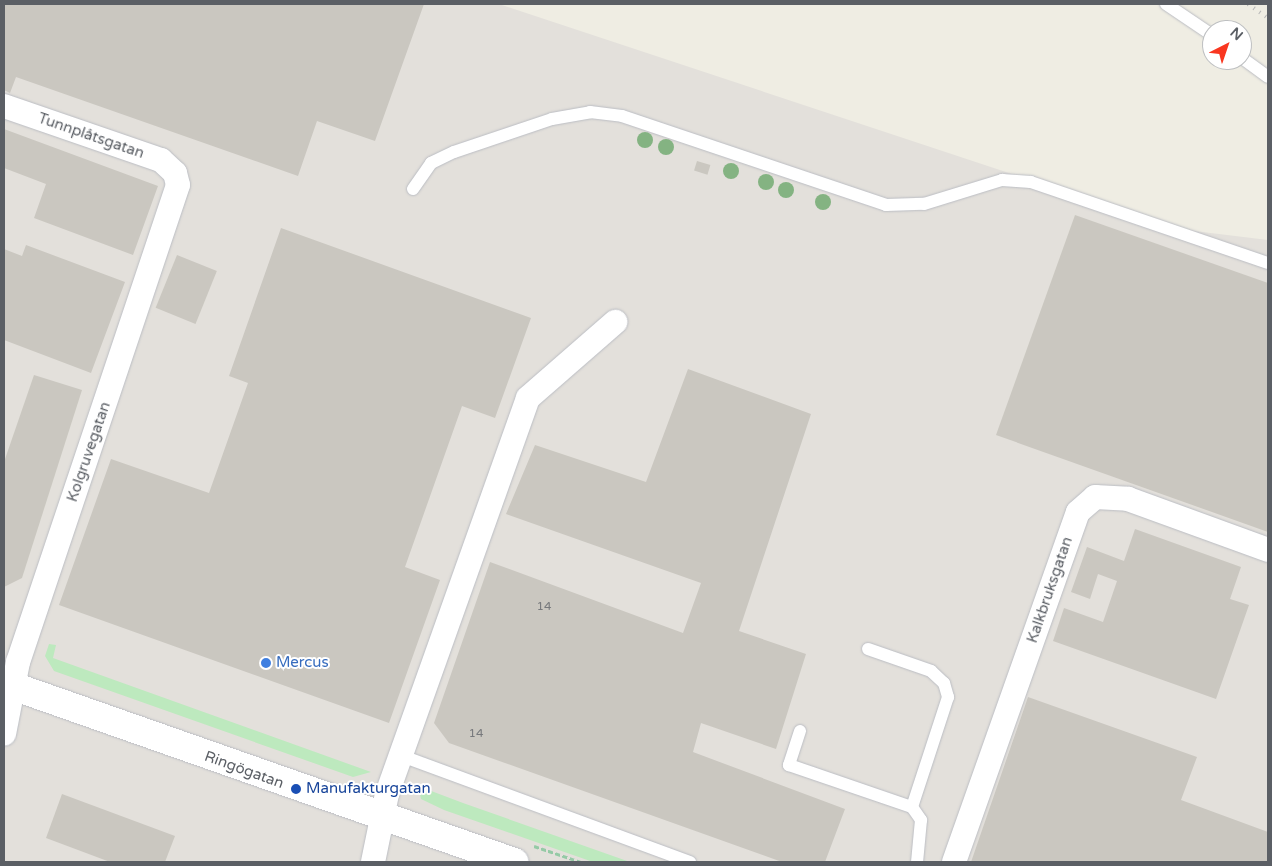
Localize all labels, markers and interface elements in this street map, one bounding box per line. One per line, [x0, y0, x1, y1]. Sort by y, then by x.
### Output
north arrow [1202, 20, 1252, 70]
text: N [1227, 24, 1246, 44]
street label: Tunnplåtsgatan [36, 109, 146, 163]
street label: Kolgruvegatan [63, 400, 115, 504]
street label: Kalkbruksgatan [1023, 535, 1077, 645]
house number: 14 [536, 600, 552, 614]
place label: Mercus [276, 654, 329, 672]
marker: Mercus [260, 657, 272, 669]
house number: 14 [468, 727, 484, 741]
street label: Ringögatan [202, 747, 286, 793]
place label: Manufakturgatan [306, 780, 431, 798]
marker: Manufakturgatan [290, 783, 302, 795]

